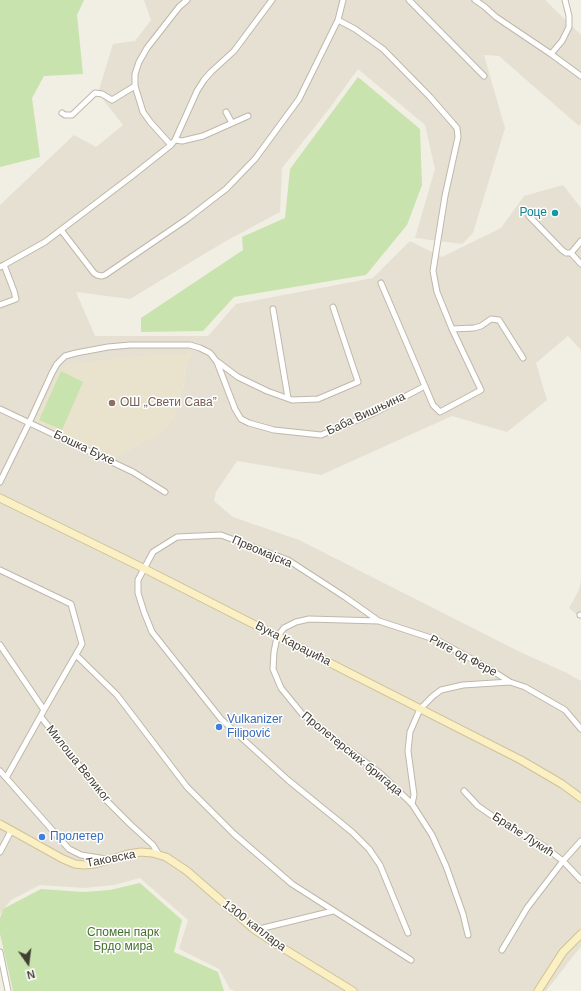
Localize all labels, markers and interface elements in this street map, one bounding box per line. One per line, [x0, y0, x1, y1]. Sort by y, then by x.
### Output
place label: Роце [519, 206, 547, 220]
marker: Роце [550, 208, 560, 218]
street label: Баба Вишњина [324, 389, 408, 439]
place label: ОШ „Свети Сава” [120, 396, 217, 410]
marker: ОШ „Свети Сава” [107, 398, 117, 408]
street label: Бошка Бухе [51, 428, 117, 468]
street label: Првомајска [230, 533, 294, 571]
street label: Вука Караџића [253, 619, 333, 669]
street label: Риге од Фере [427, 632, 499, 680]
street label: Пролетерских бригада [299, 709, 405, 799]
place label: Vulkanizer Filipović [227, 713, 283, 741]
marker: Vulkanizer Filipović [214, 722, 224, 732]
street label: Милоша Великог [43, 723, 113, 805]
street label: Браће Лукић [489, 810, 557, 860]
place label: Пролетер [50, 830, 104, 844]
marker: Пролетер [37, 832, 47, 842]
street label: Таковска [85, 847, 137, 871]
street label: 1300 каплара [219, 897, 289, 955]
park label: Спомен парк Брдо мира [87, 926, 159, 954]
north arrow [8, 943, 48, 983]
text: N [26, 968, 36, 981]

